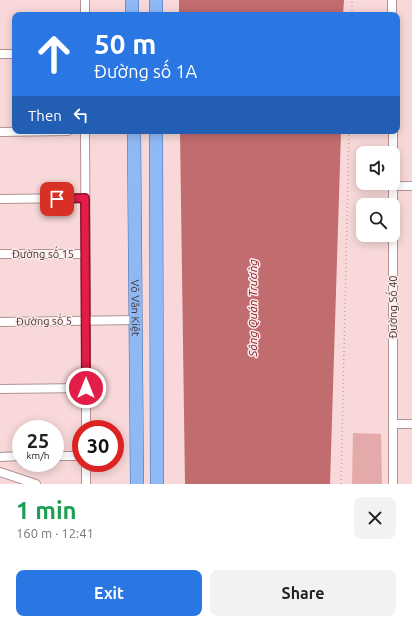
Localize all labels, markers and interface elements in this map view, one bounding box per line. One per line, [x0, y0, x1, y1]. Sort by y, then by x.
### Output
icon: ahead [28, 28, 80, 80]
text: 50 m [94, 28, 156, 59]
text: Đường số 1A [94, 61, 197, 81]
icon: left [70, 104, 92, 126]
text: Then [28, 107, 62, 124]
map controls [356, 146, 400, 242]
button: sound [356, 146, 400, 190]
pin [40, 182, 74, 216]
icon: arrive [46, 188, 68, 210]
button: search [356, 198, 400, 242]
street label: Đường số 15 [12, 246, 74, 260]
water label: Sông Quán Trường [246, 259, 259, 358]
street label: Đường Số 40 [385, 275, 399, 339]
street label: Võ Văn Kiệt [129, 280, 142, 337]
street label: Đường số 5 [16, 313, 72, 327]
position arrow [65, 367, 107, 409]
speed limit sign: 30 [72, 420, 124, 472]
text: 25 [27, 429, 49, 452]
text: km/h [26, 450, 50, 461]
text: 1 min [16, 497, 77, 524]
button: close [354, 497, 396, 539]
text: 160 m · 12:41 [16, 526, 94, 540]
button: Exit [16, 570, 202, 616]
button: Share [210, 570, 396, 616]

